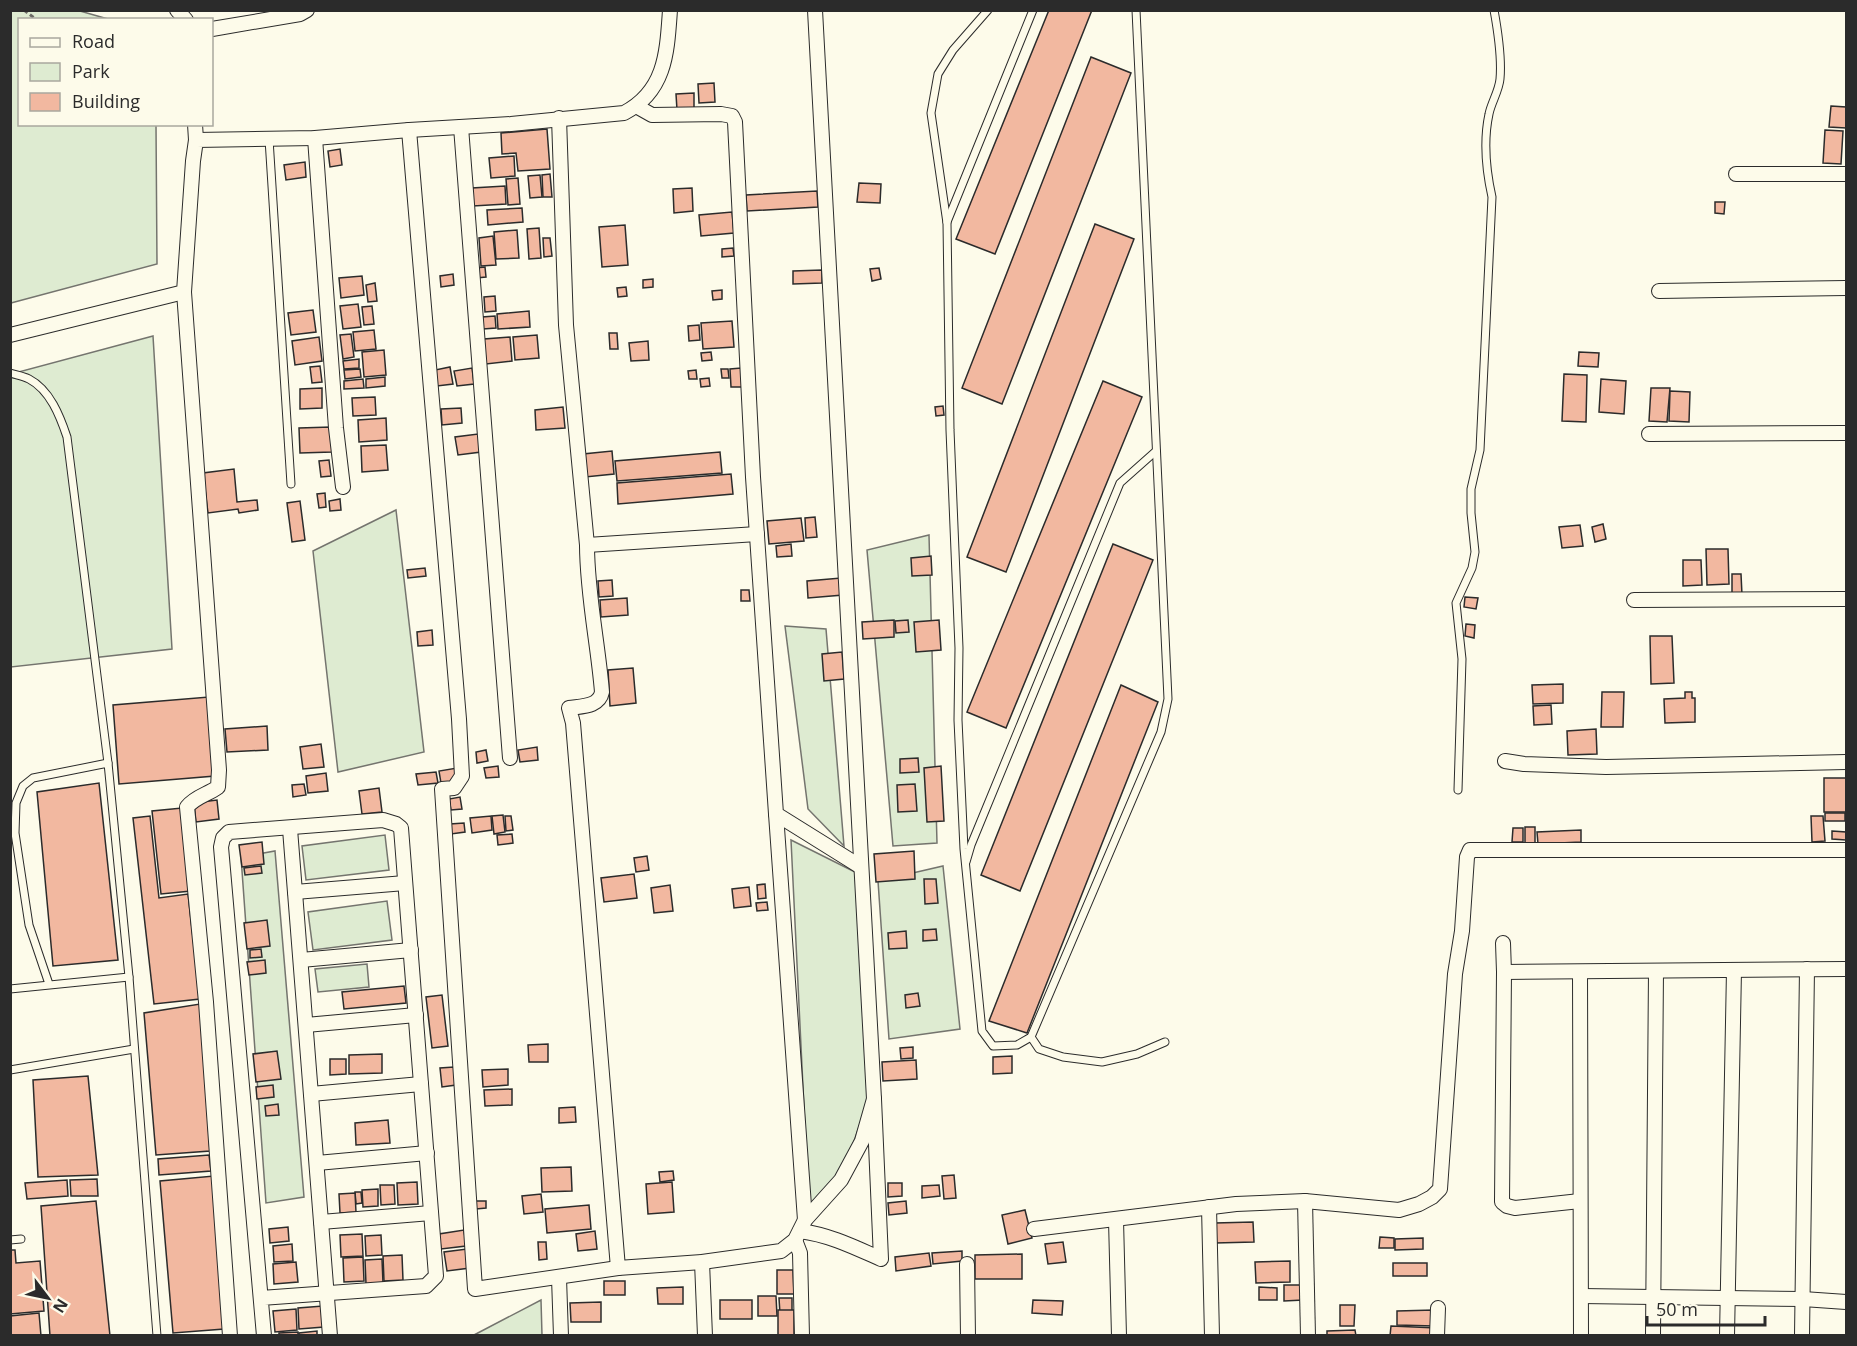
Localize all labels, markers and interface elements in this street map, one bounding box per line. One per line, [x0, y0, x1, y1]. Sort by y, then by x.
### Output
legend [18, 18, 213, 126]
text: Road [72, 29, 115, 53]
text: Park [72, 59, 110, 83]
text: Building [72, 89, 140, 113]
north arrow [18, 1268, 78, 1328]
scale bar [1647, 1289, 1766, 1327]
text: N [48, 1295, 73, 1317]
text: 50 m [1656, 1297, 1698, 1321]

